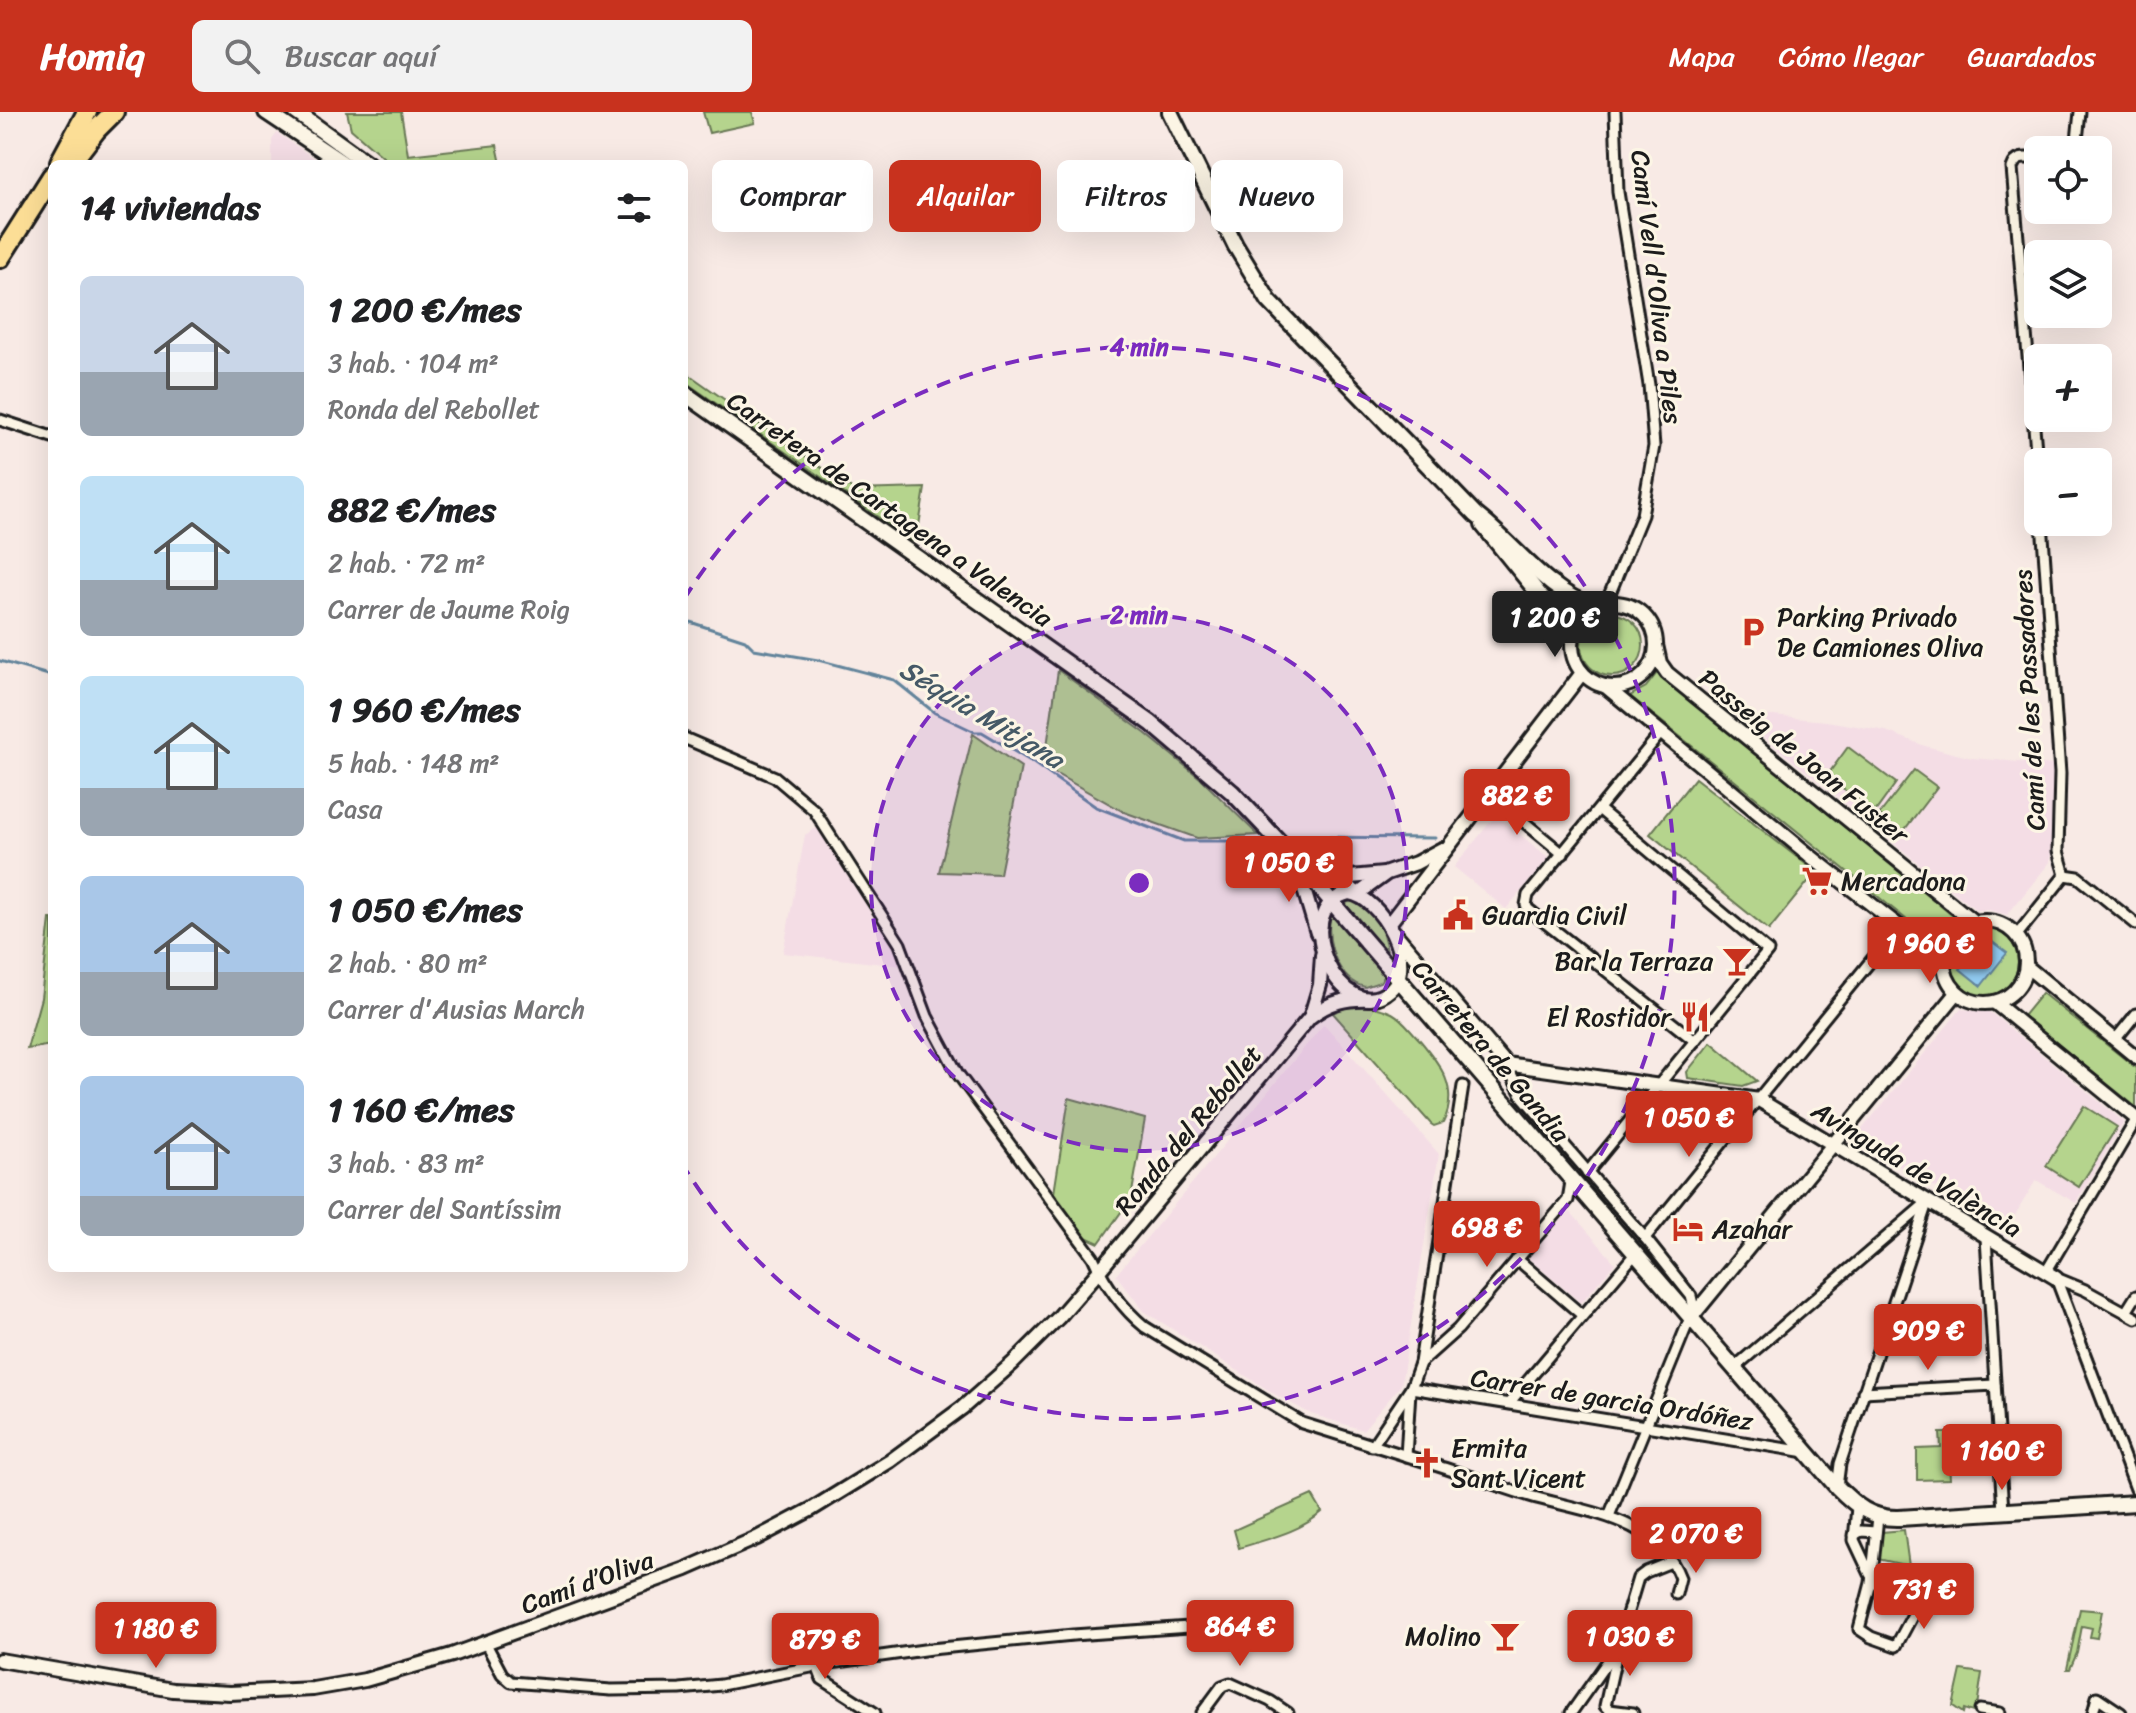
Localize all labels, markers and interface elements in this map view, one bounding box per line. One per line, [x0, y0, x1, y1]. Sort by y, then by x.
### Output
search box [192, 20, 752, 92]
text: Homiq [40, 23, 144, 90]
text: Buscar aquí [284, 29, 437, 83]
text: Mapa [1669, 32, 1735, 81]
text: Cómo llegar [1779, 32, 1923, 81]
text: Guardados [1967, 32, 2096, 81]
icon: search [220, 34, 264, 78]
map controls [2024, 136, 2112, 536]
button: locate [2024, 136, 2112, 224]
street label: Camí Vell d'Oliva a Piles [1617, 147, 1697, 427]
chip: Comprar [712, 160, 873, 232]
chip: Alquilar [889, 160, 1041, 232]
chip: Filtros [1057, 160, 1195, 232]
chip: Nuevo [1211, 160, 1343, 232]
text: 14 viviendas [80, 178, 261, 238]
icon: filters [612, 186, 656, 230]
button: layers [2024, 240, 2112, 328]
text: 1 200 €/mes [328, 280, 522, 340]
icon: home [144, 308, 240, 404]
text: 4 min [1109, 326, 1169, 368]
text: 3 hab. · 104 m² [328, 340, 499, 386]
button: + [2024, 344, 2112, 432]
street label: Carretera de Cartagena a Valencia [717, 378, 1064, 640]
text: Ronda del Rebollet [328, 386, 540, 432]
button: − [2024, 448, 2112, 536]
text: 882 €/mes [328, 480, 496, 540]
icon: home [144, 508, 240, 604]
text: 2 hab. · 72 m² [328, 540, 485, 586]
street label: Camí de les Passadores [1999, 568, 2059, 832]
text: Carrer de Jaume Roig [328, 586, 570, 632]
pin: 1 200 € [1481, 591, 1629, 659]
text: 2 min [1109, 594, 1168, 636]
text: 1 200 € [1510, 594, 1600, 640]
place label: Parking Privado De Camiones Oliva [1777, 594, 1984, 670]
parking icon: Parking Privado De Camiones Oliva [1736, 615, 1770, 649]
water label: Séquia Mitjana [890, 645, 1076, 784]
street label: Passeig de Joan Fuster [1688, 656, 1921, 857]
text: 1 960 €/mes [328, 680, 521, 740]
icon: home [144, 708, 240, 804]
text: 5 hab. · 148 m² [328, 740, 500, 786]
pin: 882 € [1461, 769, 1573, 837]
text: 882 € [1482, 772, 1552, 818]
text: Casa [328, 786, 382, 832]
pin: 1 050 € [1215, 836, 1363, 904]
text: 1 050 € [1244, 839, 1334, 885]
place label: Mercadona [1841, 858, 1966, 904]
supermarket icon: Mercadona [1800, 864, 1834, 898]
centre of rings [1125, 869, 1153, 897]
text: 1 050 €/mes [328, 880, 523, 940]
place label: Guardia Civil [1482, 892, 1627, 938]
public building icon: Guardia Civil [1441, 898, 1475, 932]
icon: home [144, 908, 240, 1004]
pin: 1 960 € [1856, 917, 2004, 985]
text: 1 960 € [1885, 920, 1975, 966]
place label: Bar la Terraza [1554, 938, 1714, 984]
text: 2 hab. · 80 m² [328, 940, 488, 986]
bar icon: Bar la Terraza [1720, 944, 1754, 978]
street label: Carretera de Gandia [1400, 949, 1583, 1154]
text: Carrer d'Ausias March [328, 986, 585, 1032]
place label: El Rostidor [1547, 994, 1672, 1040]
restaurant icon: El Rostidor [1678, 1000, 1712, 1034]
street label: Ronda del Rebollet [1102, 1034, 1274, 1226]
text: 1 160 €/mes [328, 1080, 514, 1140]
street label: Avinguda de València [1802, 1087, 2031, 1250]
pin: 1 050 € [1615, 1091, 1763, 1159]
text: 1 050 € [1644, 1094, 1734, 1140]
icon: home [144, 1108, 240, 1204]
text: 3 hab. · 83 m² [328, 1140, 485, 1186]
text: Carrer del Santíssim [328, 1186, 562, 1232]
pin: 698 € [1431, 1201, 1543, 1269]
text: 698 € [1452, 1204, 1522, 1250]
place label: Azahar [1711, 1206, 1793, 1252]
hotel icon: Azahar [1671, 1212, 1705, 1246]
pin: 909 € [1872, 1304, 1984, 1372]
text: 909 € [1892, 1307, 1964, 1353]
street label: Carrer de garcia Ordóñez [1467, 1354, 1757, 1444]
pin: 1 160 € [1928, 1424, 2076, 1492]
place label: Ermita Sant Vicent [1451, 1425, 1586, 1501]
text: 1 160 € [1960, 1427, 2044, 1473]
church icon: Ermita Sant Vicent [1410, 1446, 1444, 1480]
pin: 2 070 € [1622, 1507, 1770, 1575]
text: 2 070 € [1649, 1510, 1743, 1556]
street label: Camí d’Oliva [514, 1536, 661, 1627]
pin: 731 € [1868, 1563, 1980, 1631]
text: 731 € [1892, 1566, 1956, 1612]
pin: 864 € [1184, 1600, 1296, 1668]
pin: 1 180 € [82, 1602, 230, 1670]
text: 864 € [1205, 1603, 1275, 1649]
text: 1 180 € [113, 1605, 199, 1651]
pin: 1 030 € [1556, 1610, 1704, 1678]
pin: 879 € [769, 1613, 881, 1681]
place label: Molino [1405, 1613, 1481, 1659]
text: 1 030 € [1585, 1613, 1675, 1659]
text: 879 € [790, 1616, 860, 1662]
bar icon: Molino [1488, 1619, 1522, 1653]

